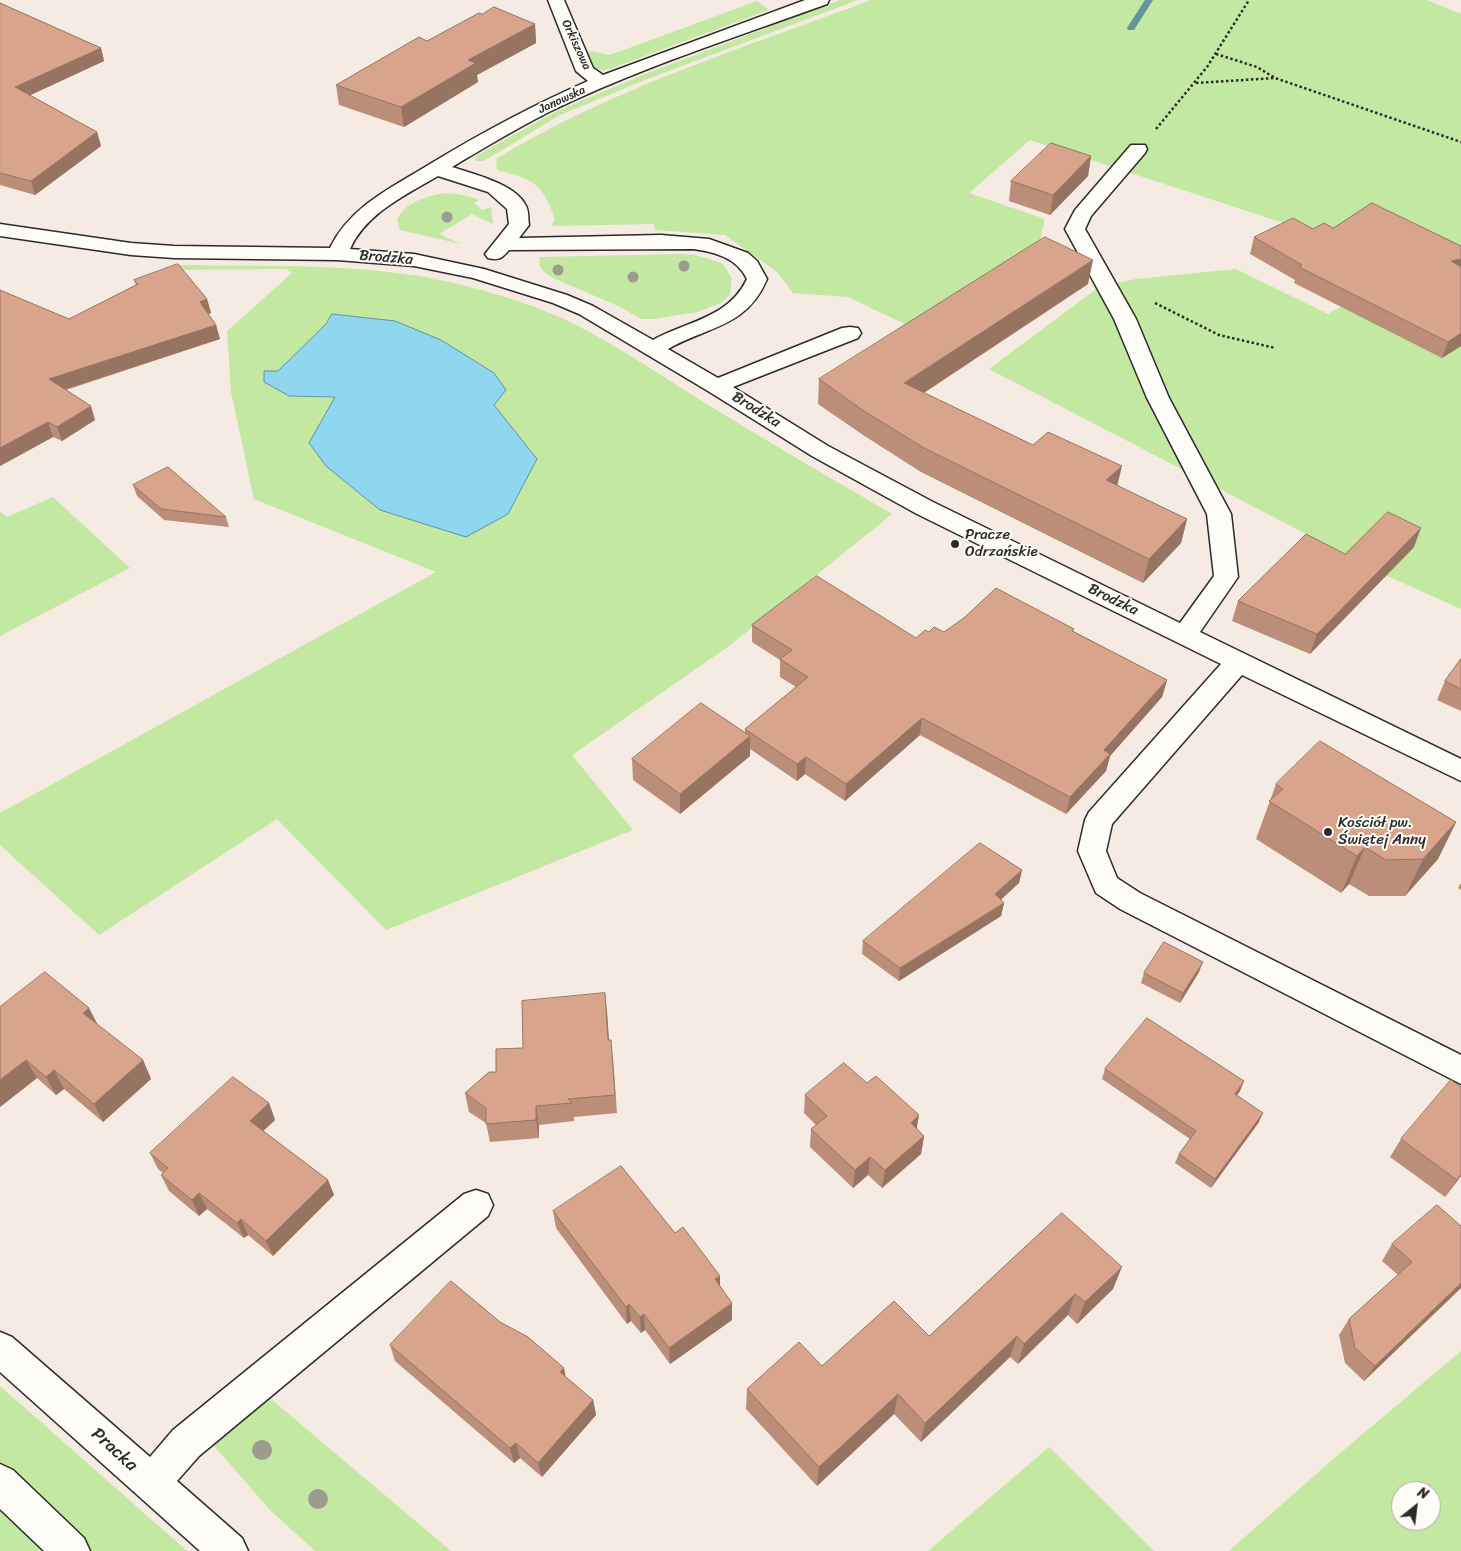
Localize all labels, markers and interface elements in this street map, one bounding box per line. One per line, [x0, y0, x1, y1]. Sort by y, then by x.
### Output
street label: Orkiszowa [558, 18, 594, 72]
street label: Janowska [536, 83, 588, 117]
street label: Brodzka [358, 247, 414, 269]
street label: Brodzka [728, 388, 784, 432]
place label: Pracze Odrzańskie [965, 526, 1038, 561]
marker: Pracze Odrzańskie [949, 538, 961, 550]
street label: Brodzka [1085, 580, 1141, 620]
place label: Kościół pw. Świętej Anny [1338, 814, 1426, 849]
marker: Kościół pw. Świętej Anny [1322, 826, 1334, 838]
street label: Pracka [86, 1424, 142, 1476]
text: N [1413, 1480, 1433, 1507]
north arrow [1391, 1481, 1441, 1531]

